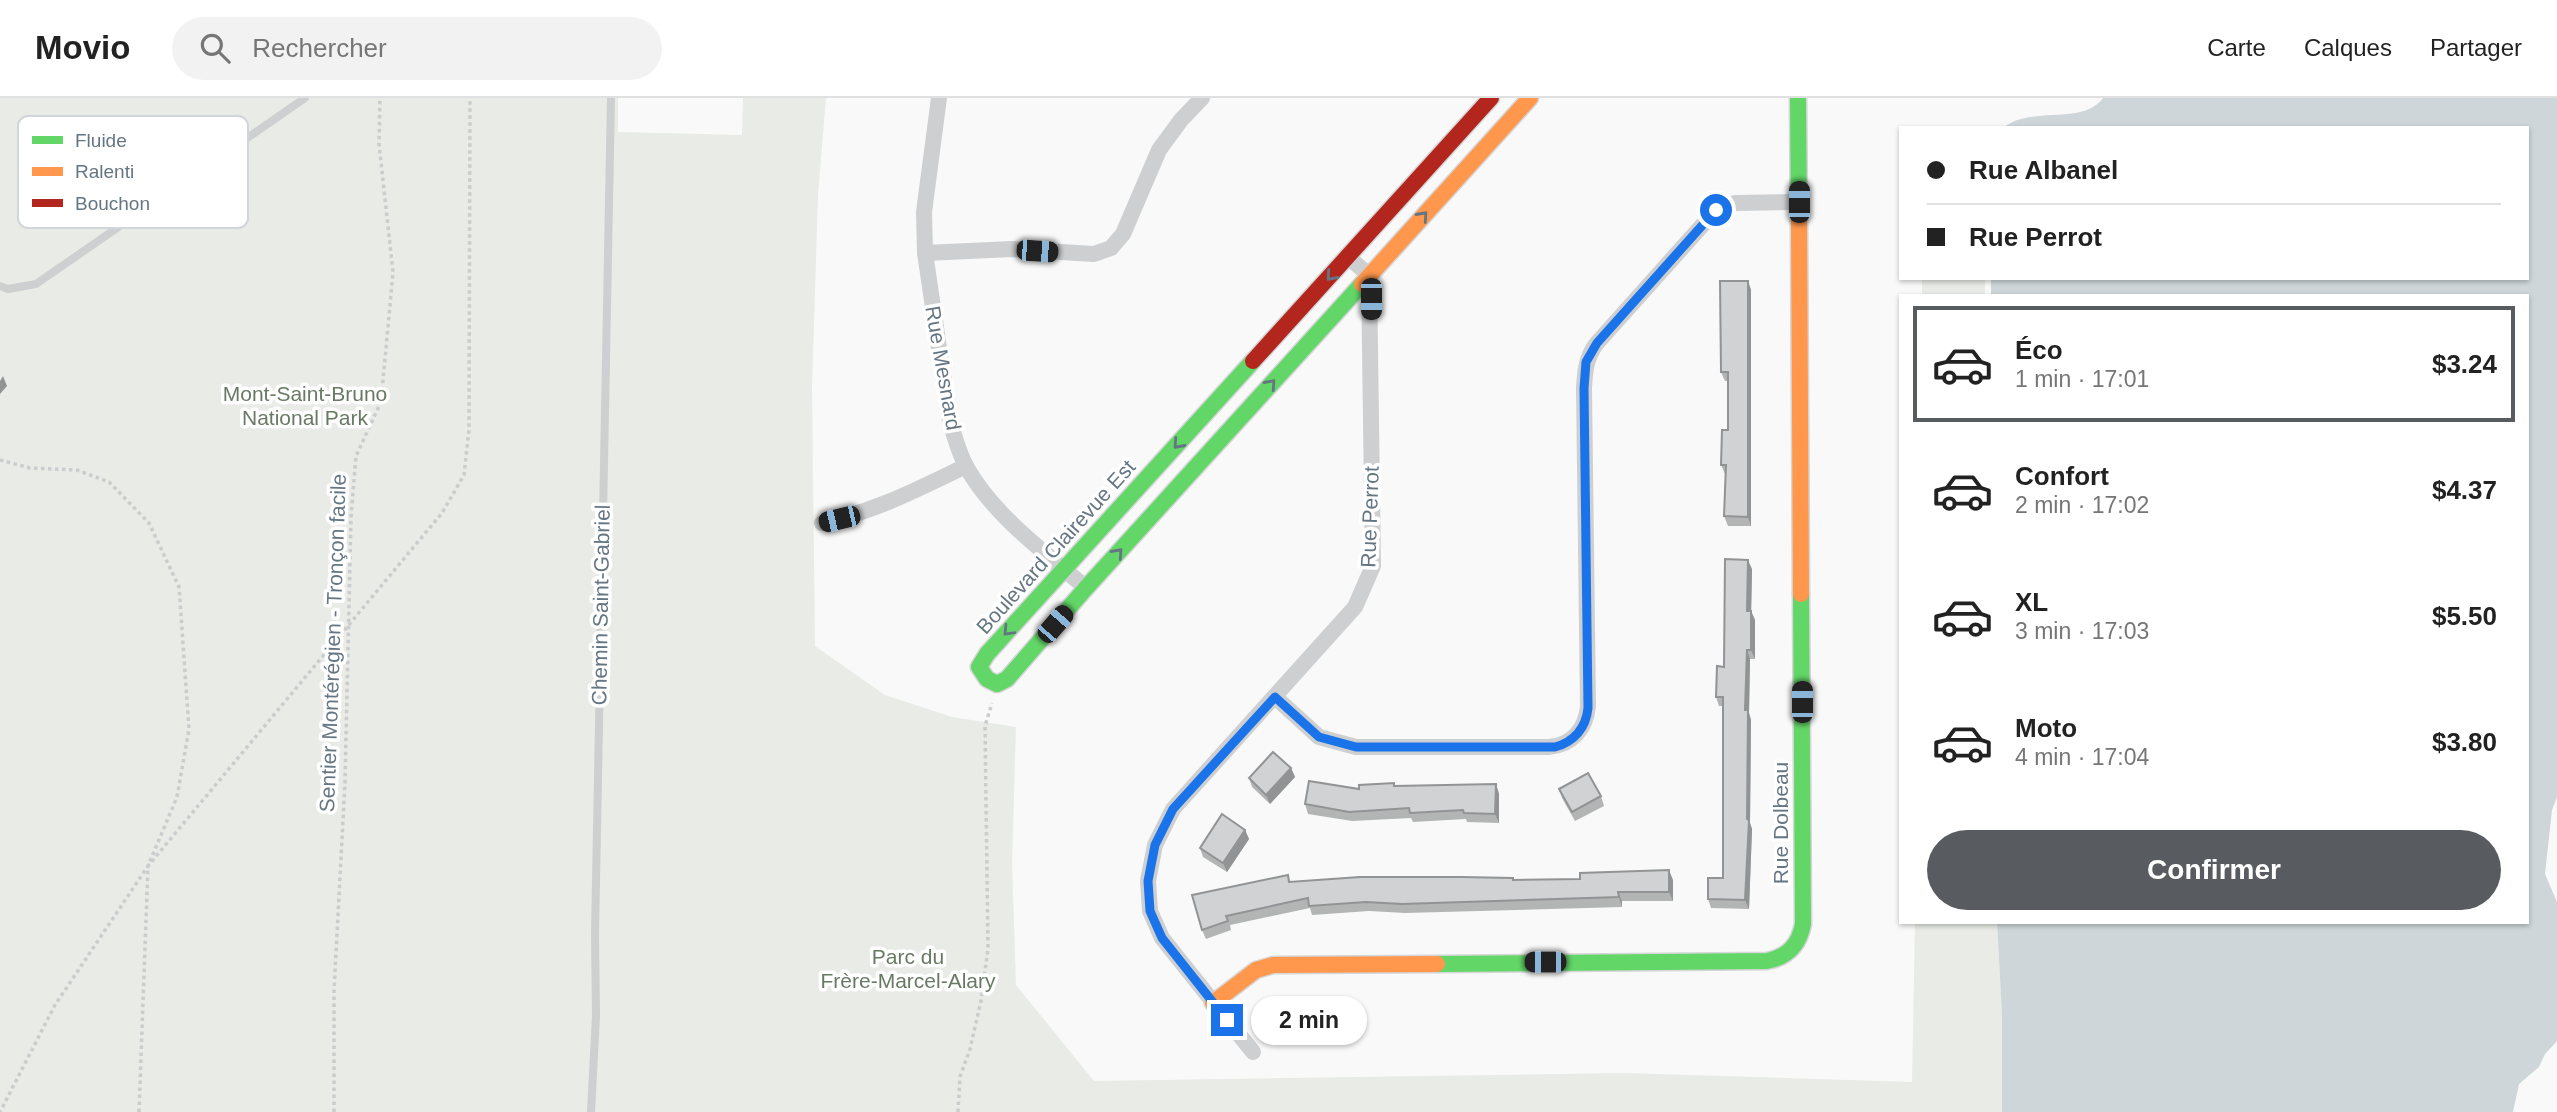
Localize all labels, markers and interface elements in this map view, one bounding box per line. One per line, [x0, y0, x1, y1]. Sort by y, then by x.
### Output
search box [172, 17, 662, 80]
text: Movio [35, 29, 130, 66]
icon: search [196, 29, 234, 67]
text: Rechercher [252, 33, 387, 63]
text: Carte [2207, 34, 2266, 61]
text: Calques [2304, 34, 2392, 61]
text: Partager [2430, 34, 2522, 61]
legend [18, 116, 248, 228]
text: Fluide [75, 130, 127, 151]
text: Rue Albanel [1969, 155, 2118, 185]
text: Ralenti [75, 161, 134, 182]
car [1789, 181, 1810, 223]
text: Bouchon [75, 193, 150, 214]
route start [1700, 194, 1732, 226]
one-way arrow [1415, 211, 1428, 224]
text: Rue Perrot [1969, 222, 2102, 252]
car [1016, 239, 1059, 263]
one-way arrow [1327, 268, 1339, 281]
car [1361, 278, 1382, 320]
street label: Rue Mesnard [921, 304, 966, 432]
icon: car [1931, 333, 1994, 396]
text: Éco [2015, 335, 2063, 365]
text: $3.24 [2432, 349, 2497, 379]
text: 1 min · 17:01 [2015, 366, 2149, 392]
one-way arrow [1262, 379, 1275, 392]
park label: Mont-Saint-Bruno National Park [223, 382, 387, 429]
one-way arrow [1174, 436, 1186, 449]
street label: Boulevard Clairevue Est [972, 455, 1140, 638]
icon: car [1931, 459, 1994, 522]
text: Confort [2015, 461, 2109, 491]
street label: Rue Perrot [1356, 466, 1383, 568]
street label: Sentier Montérégien - Tronçon facile [315, 473, 350, 813]
text: $4.37 [2432, 475, 2497, 505]
text: 2 min · 17:02 [2015, 492, 2149, 518]
street label: Chemin Saint-Gabriel [587, 504, 614, 706]
car [817, 504, 862, 534]
one-way arrow [1110, 548, 1122, 561]
icon: car [1931, 585, 1994, 648]
text: XL [2015, 587, 2048, 617]
car [1034, 601, 1077, 647]
text: $5.50 [2432, 601, 2497, 631]
text: 3 min · 17:03 [2015, 618, 2149, 644]
one-way arrow [1004, 623, 1016, 636]
car [1792, 681, 1813, 723]
icon: car [1931, 711, 1994, 774]
text: Moto [2015, 713, 2077, 743]
text: $3.80 [2432, 727, 2497, 757]
text: 4 min · 17:04 [2015, 744, 2149, 770]
street label: Rue Dolbeau [1769, 762, 1792, 884]
button: Confirmer [1927, 830, 2501, 910]
park label: Parc du Frère-Marcel-Alary [820, 945, 996, 992]
car [1525, 952, 1567, 973]
callout: 2 min [1252, 996, 1367, 1044]
route end [1211, 1004, 1243, 1036]
text: 2 min [1279, 1007, 1339, 1033]

